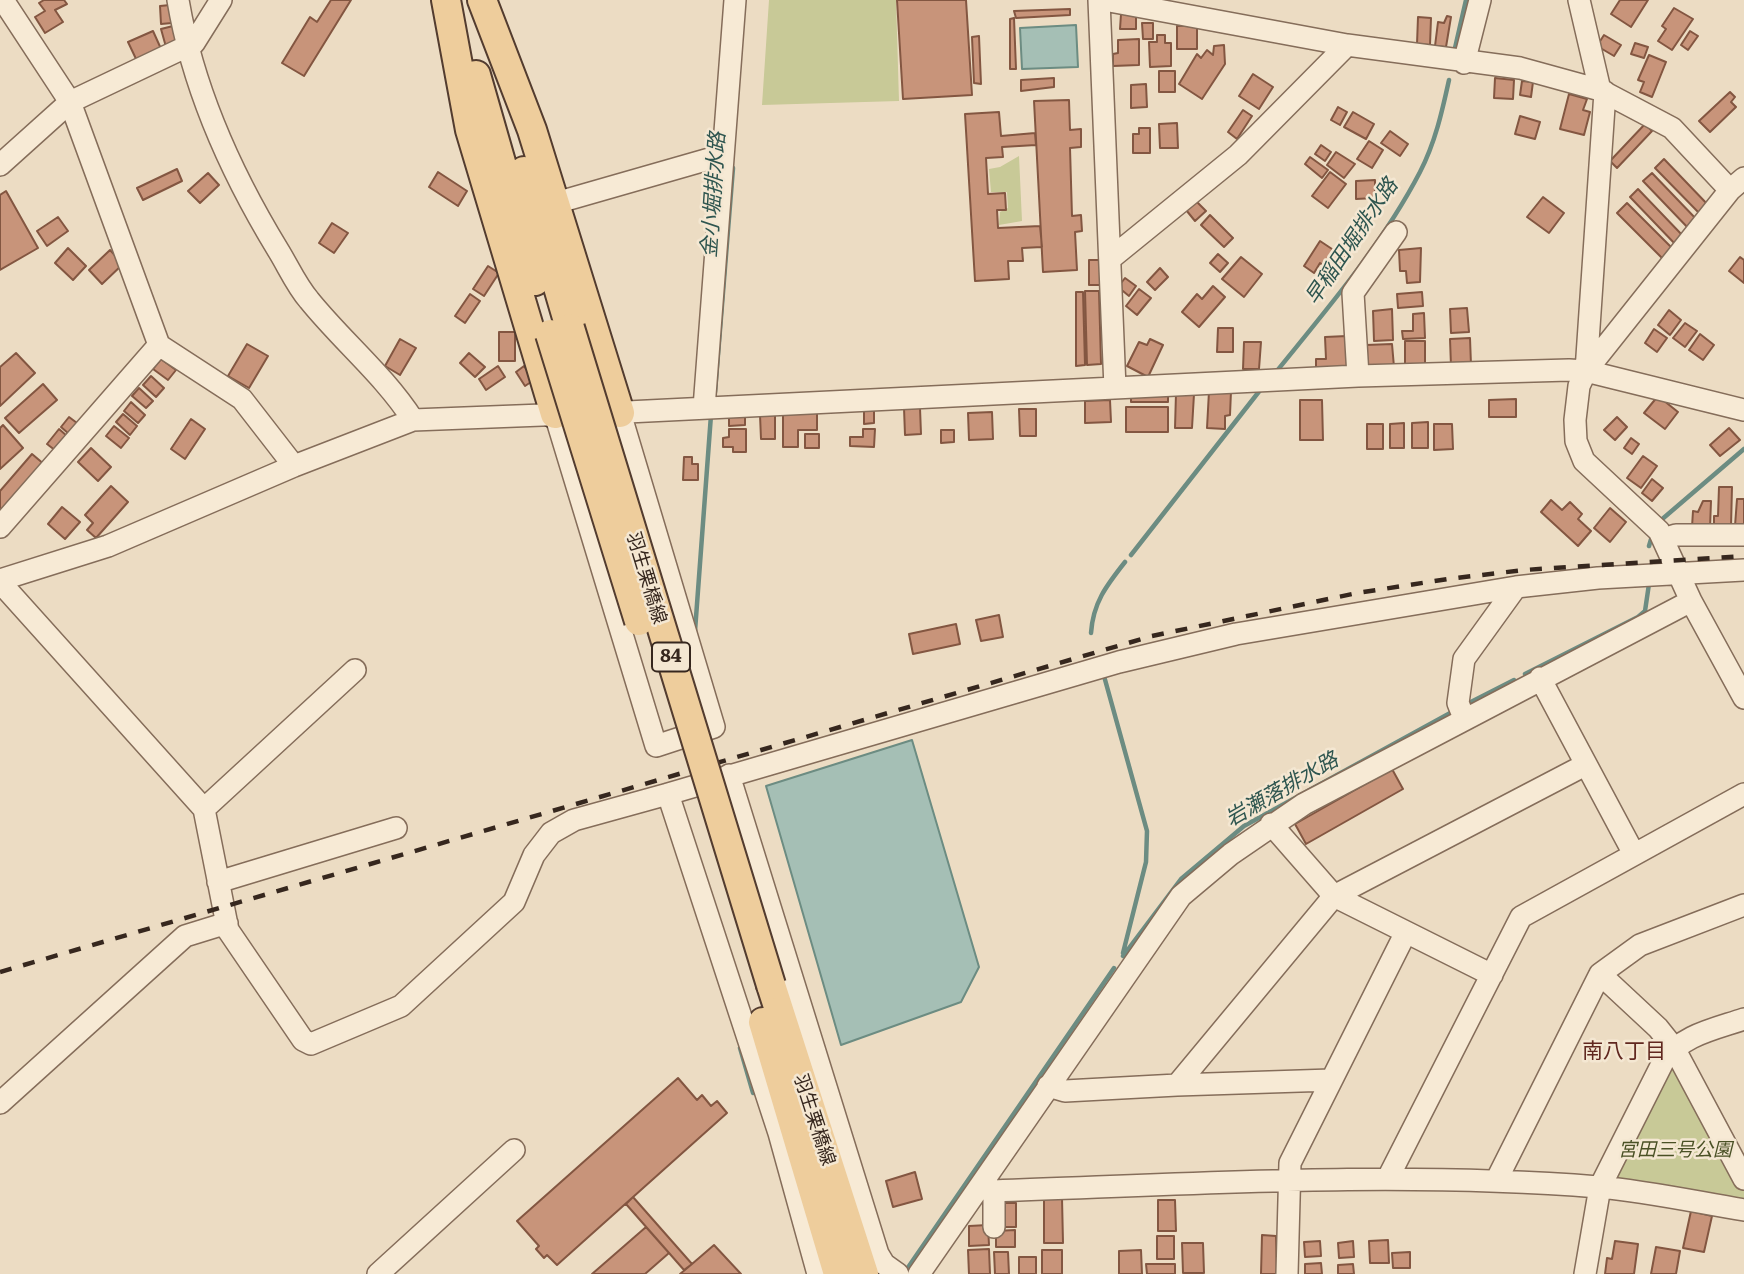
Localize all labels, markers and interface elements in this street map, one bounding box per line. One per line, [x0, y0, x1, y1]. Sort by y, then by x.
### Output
water label: 金小堀排水路 [697, 131, 731, 259]
water label: 早稲田堀排水路 [1300, 174, 1404, 310]
street label: 羽生栗橋線 [621, 529, 671, 627]
road number: 84 [652, 642, 690, 672]
water label: 岩瀬落排水路 [1221, 748, 1343, 832]
district label: 南八丁目 [1582, 1039, 1666, 1065]
street label: 羽生栗橋線 [788, 1071, 840, 1169]
park label: 宮田三号公園 [1618, 1139, 1732, 1161]

